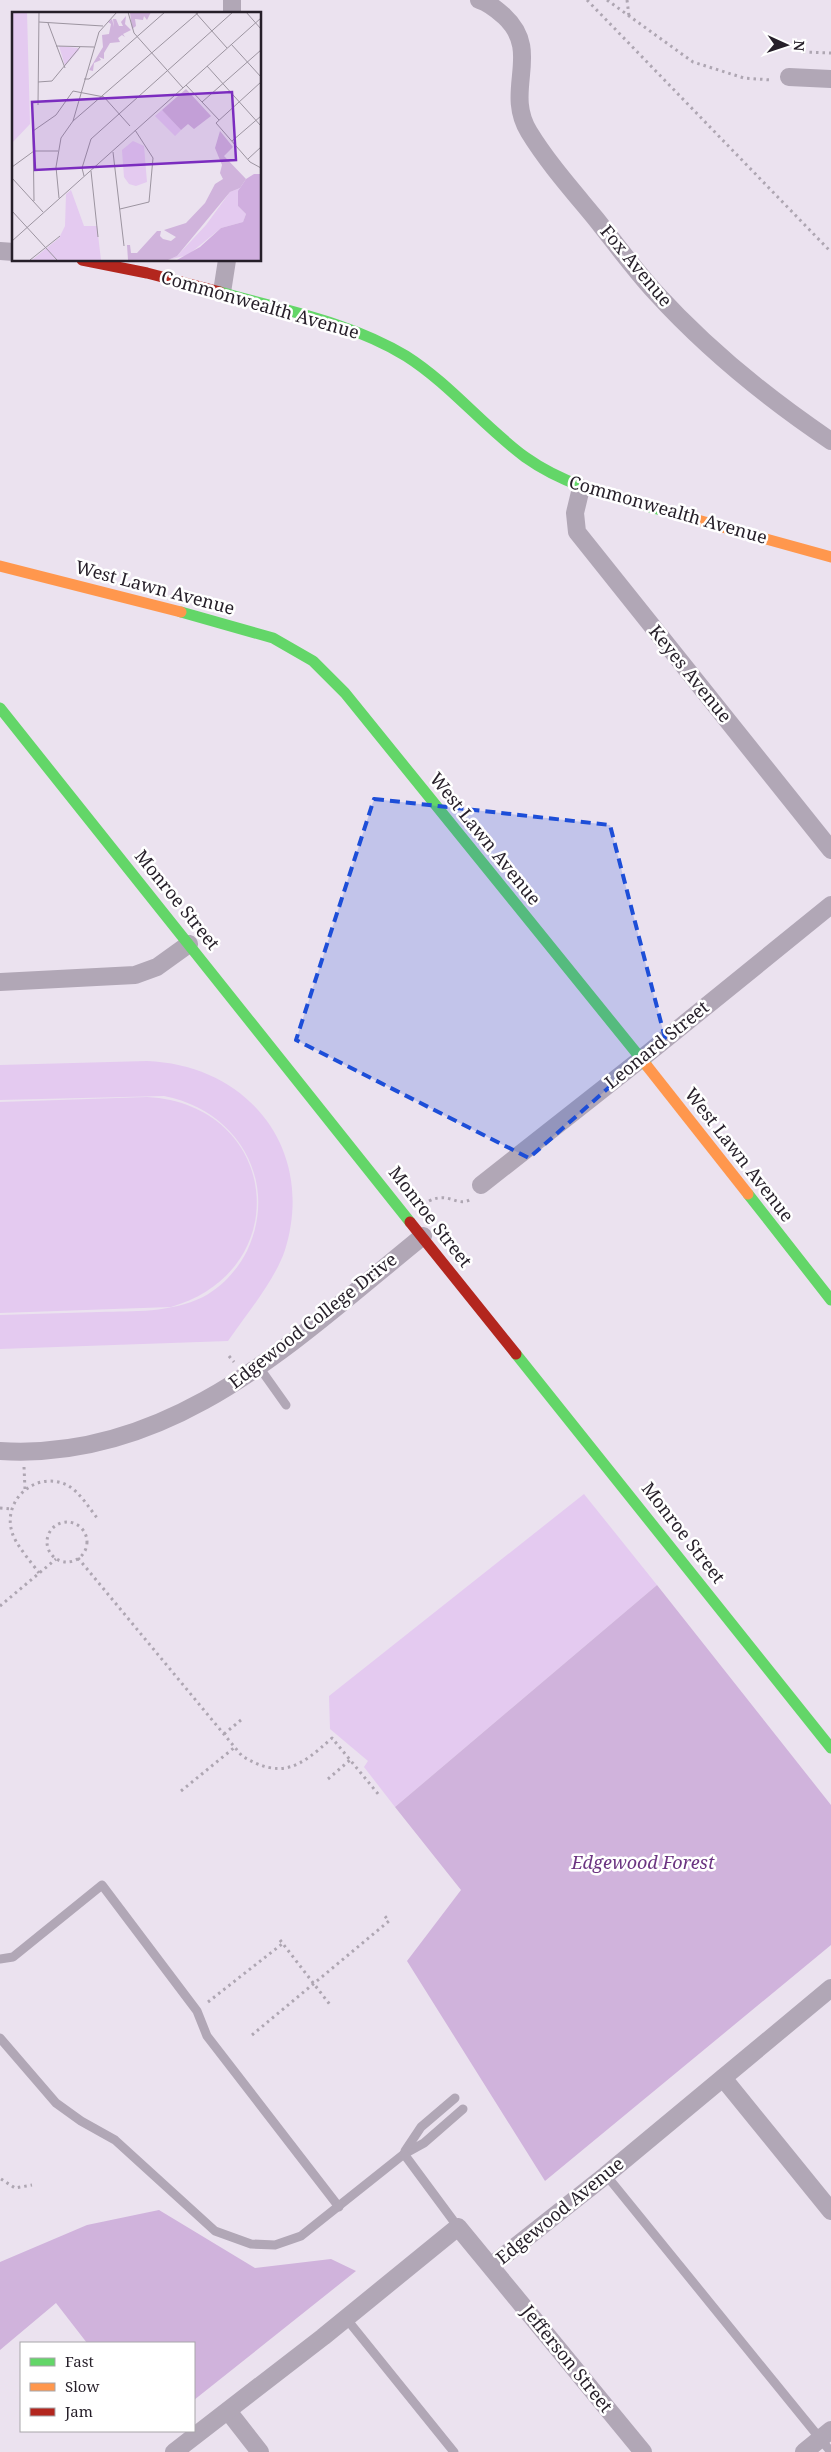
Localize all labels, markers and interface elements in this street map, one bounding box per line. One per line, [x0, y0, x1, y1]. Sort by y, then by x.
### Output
inset map [12, 12, 261, 261]
north arrow [761, 20, 811, 70]
text: N [790, 40, 809, 52]
street label: Fox Avenue [596, 219, 678, 311]
street label: Commonwealth Avenue [158, 264, 362, 344]
street label: Commonwealth Avenue [566, 469, 770, 549]
street label: West Lawn Avenue [73, 554, 238, 620]
street label: Keyes Avenue [644, 620, 737, 727]
street label: West Lawn Avenue [425, 767, 547, 910]
street label: Monroe Street [130, 844, 226, 954]
street label: Leonard Street [599, 995, 713, 1094]
street label: West Lawn Avenue [680, 1082, 800, 1226]
street label: Monroe Street [384, 1161, 478, 1272]
street label: Edgewood College Drive [223, 1247, 401, 1393]
street label: Monroe Street [637, 1477, 731, 1588]
park label: Edgewood Forest [570, 1850, 715, 1874]
street label: Edgewood Avenue [490, 2151, 628, 2269]
street label: Jefferson Street [516, 2299, 619, 2417]
legend [20, 2342, 195, 2432]
text: Fast [65, 2351, 94, 2371]
text: Slow [65, 2376, 99, 2396]
text: Jam [64, 2401, 93, 2421]

